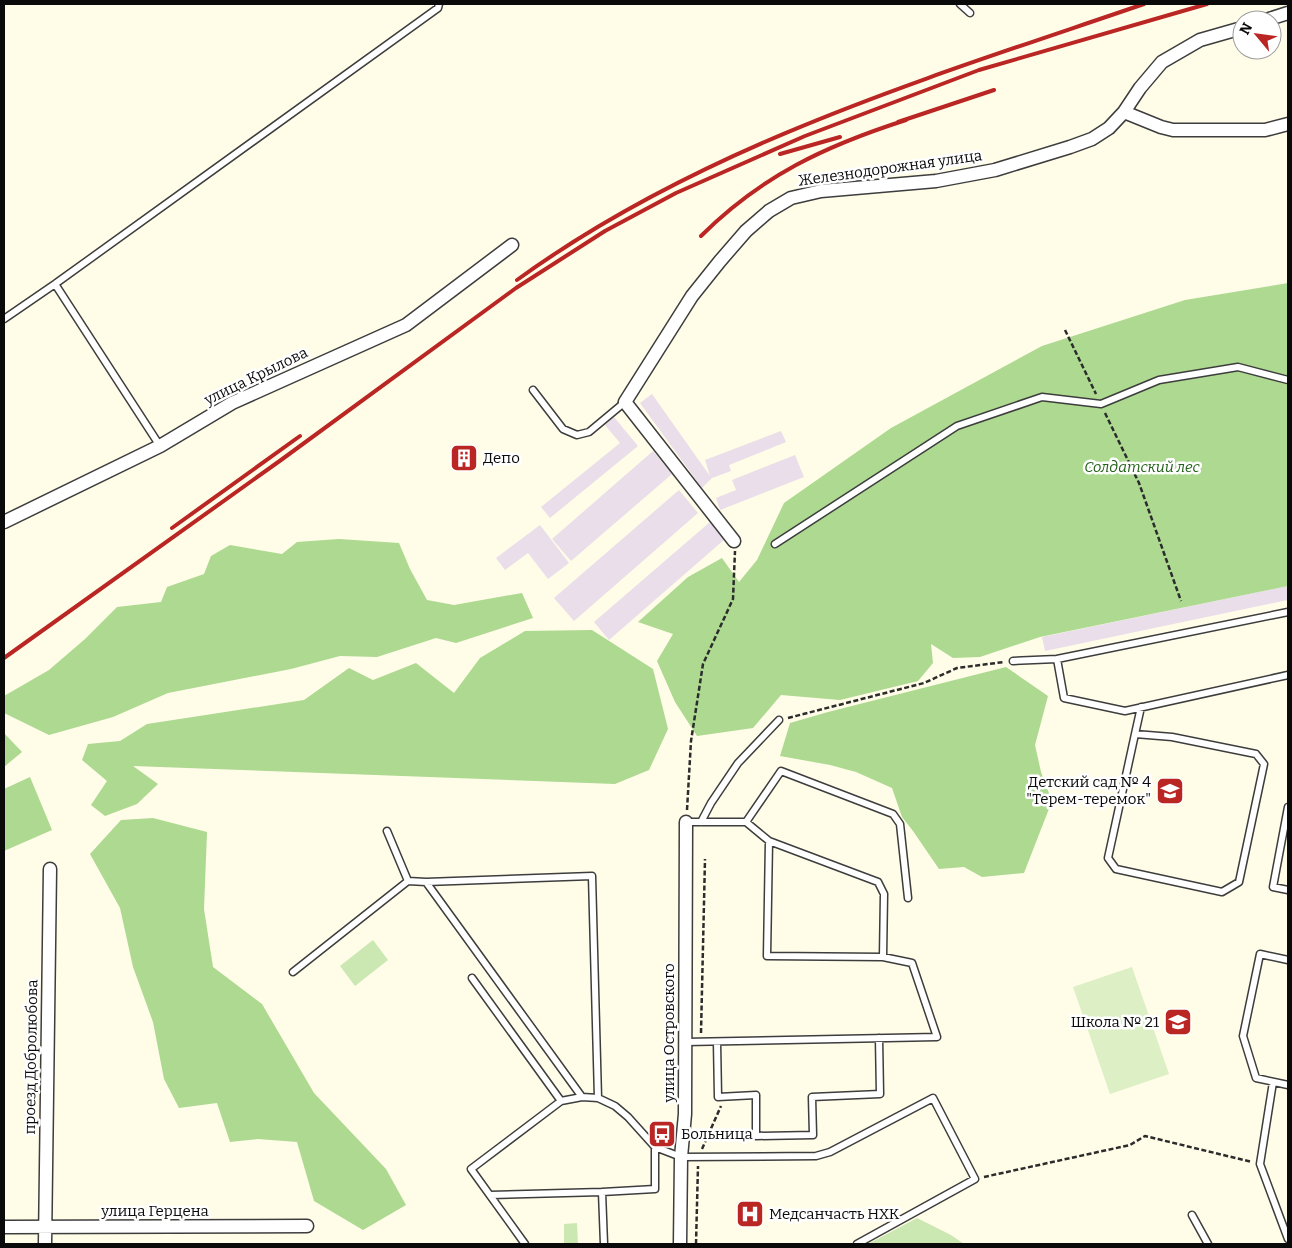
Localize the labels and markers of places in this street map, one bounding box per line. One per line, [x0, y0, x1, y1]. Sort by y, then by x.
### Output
building icon: Депо [449, 443, 479, 473]
place label: Депо [483, 449, 520, 467]
place label: Детский сад № 4 "Терем-теремок" [1026, 773, 1151, 808]
school or university icon: Детский сад № 4 "Терем-теремок" [1155, 776, 1185, 806]
school or university icon: Школа № 21 [1163, 1007, 1193, 1037]
place label: Школа № 21 [1071, 1013, 1159, 1031]
bus stop icon: Больница [647, 1119, 677, 1149]
place label: Больница [681, 1125, 753, 1143]
hospital icon: Медсанчасть НХК [735, 1199, 765, 1229]
place label: Медсанчасть НХК [769, 1205, 900, 1223]

